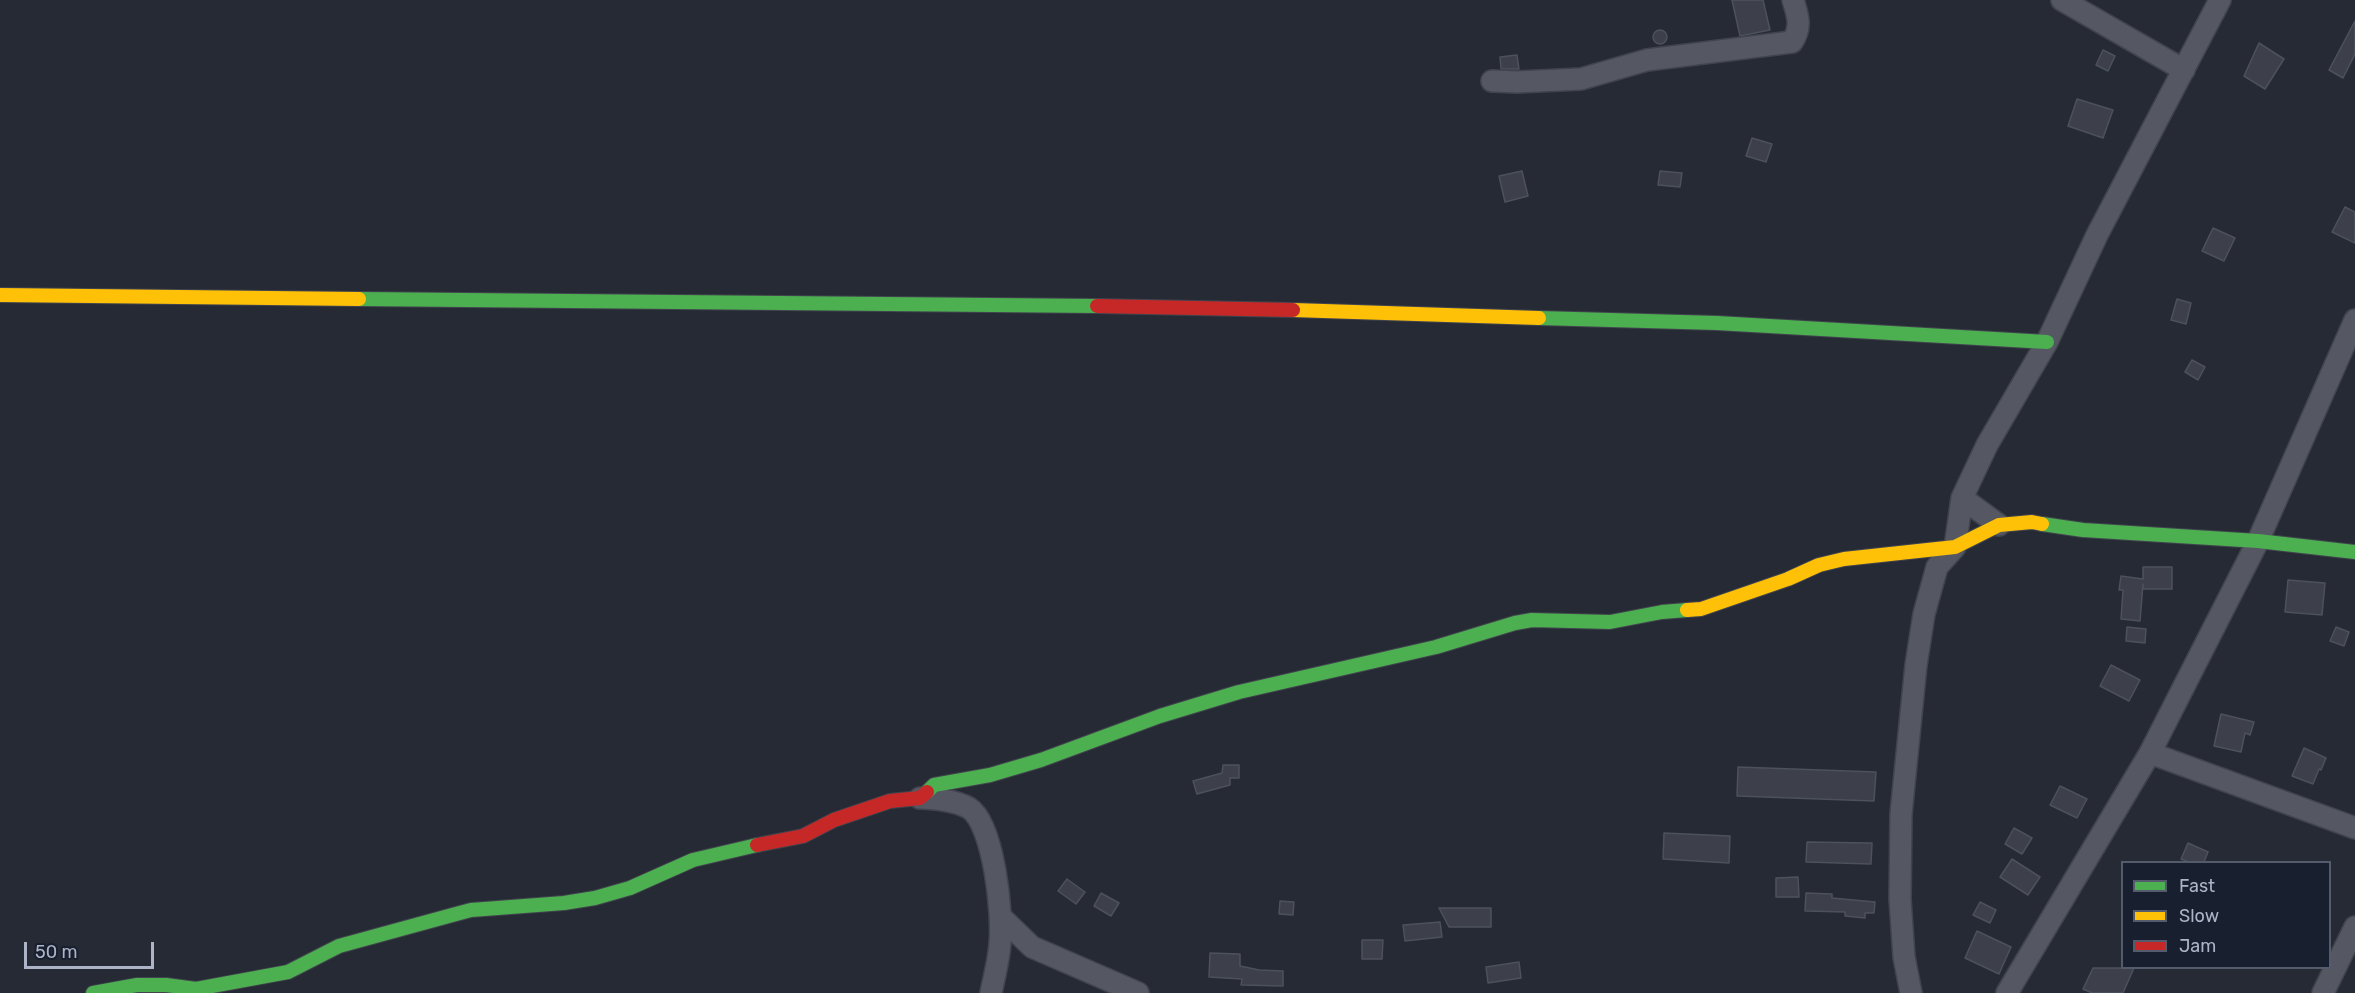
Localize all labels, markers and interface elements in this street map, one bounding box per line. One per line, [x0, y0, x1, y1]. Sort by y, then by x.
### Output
legend [2121, 861, 2331, 969]
text: Fast [2179, 875, 2215, 897]
text: Slow [2179, 905, 2219, 927]
scale bar [27, 930, 158, 968]
text: Jam [2179, 935, 2216, 957]
text: 50 m [35, 941, 78, 963]

